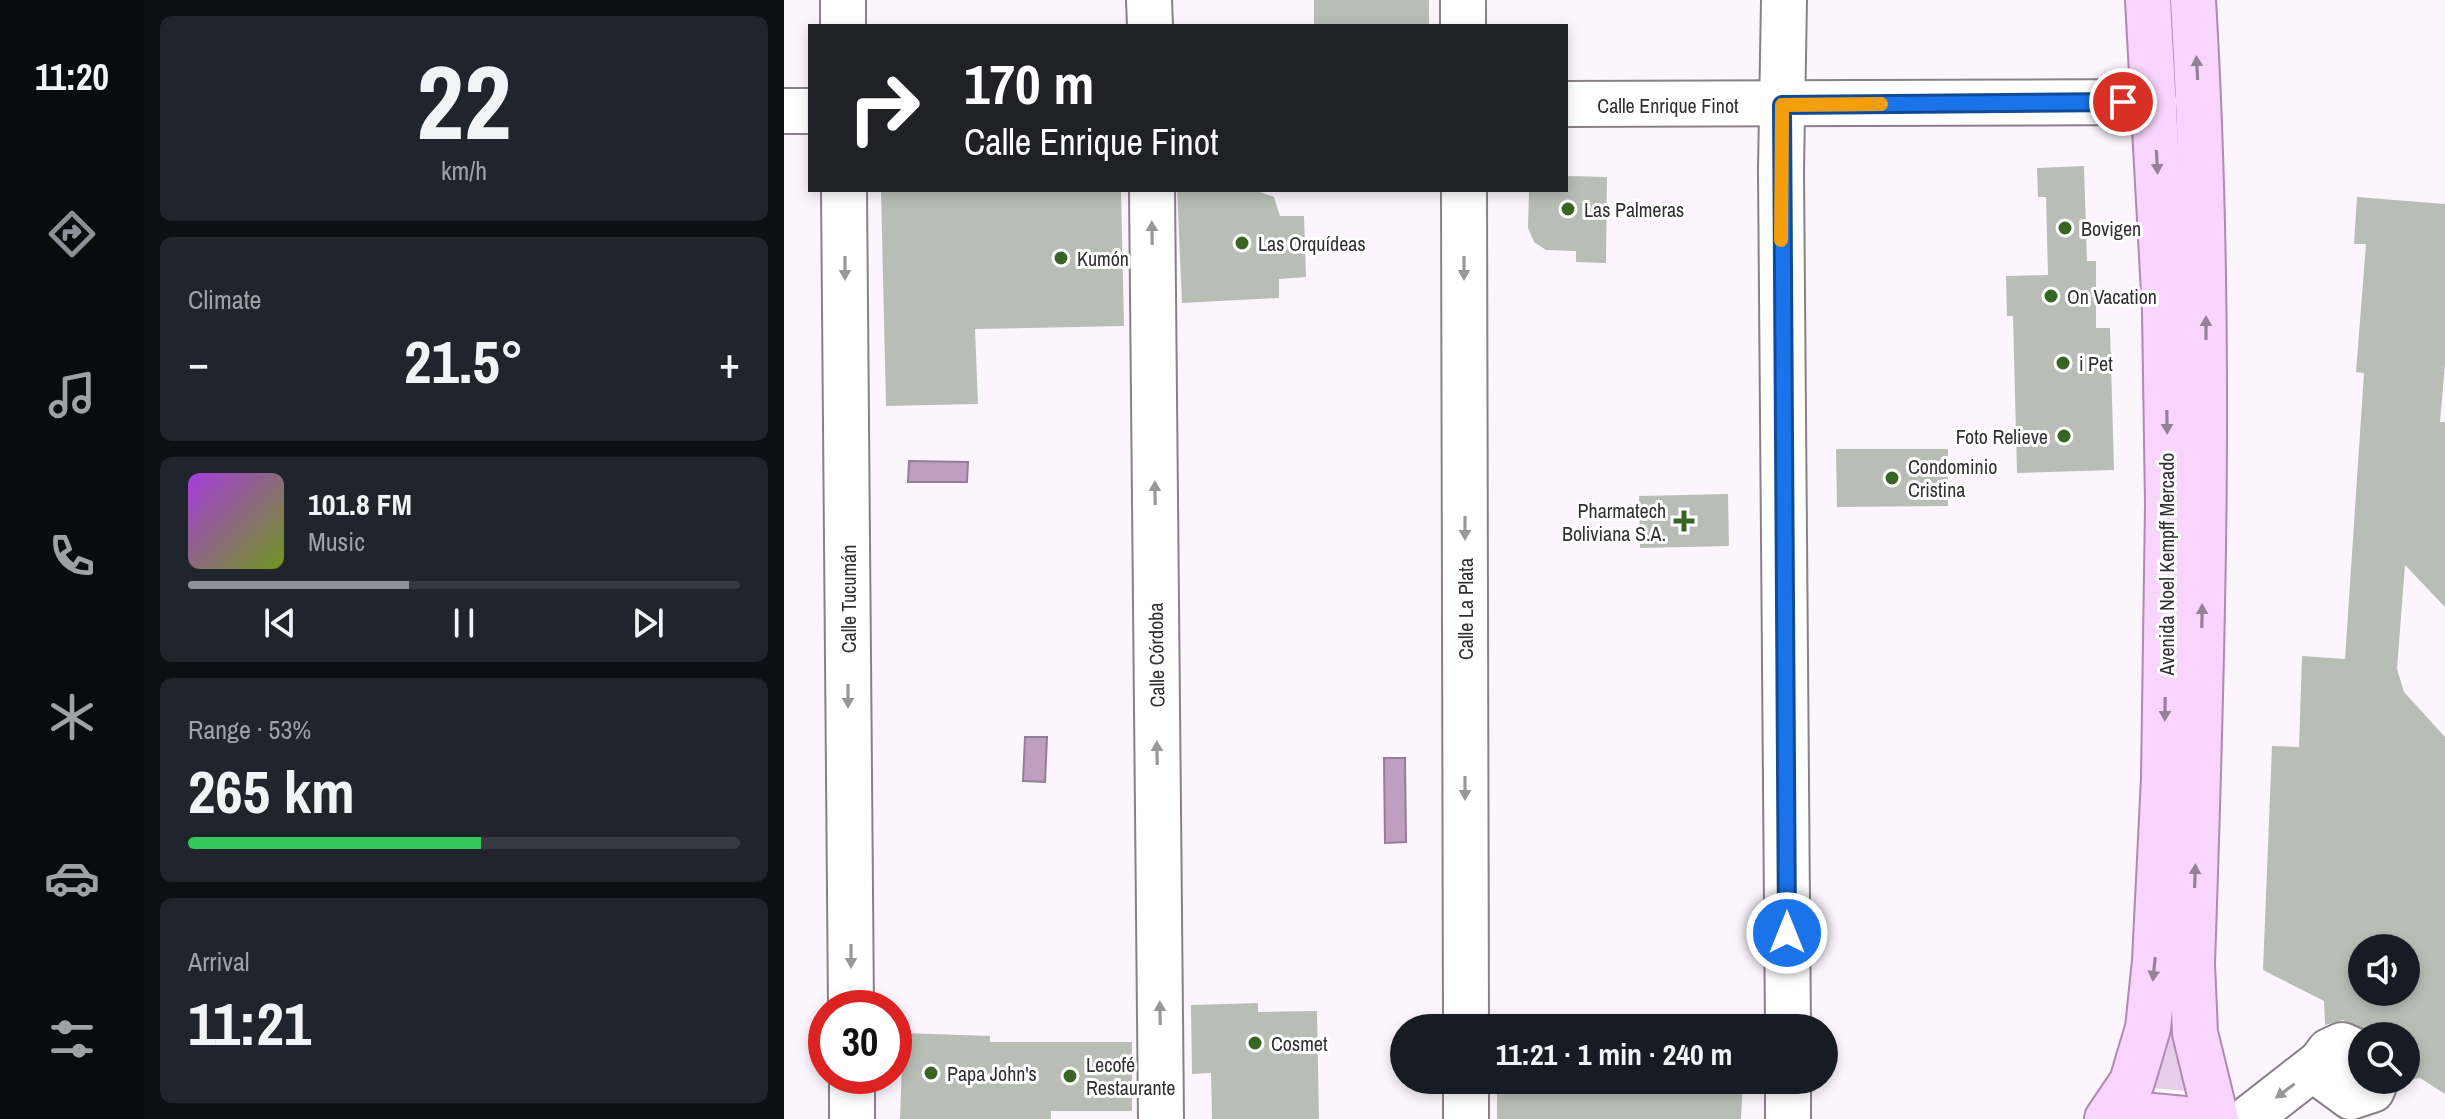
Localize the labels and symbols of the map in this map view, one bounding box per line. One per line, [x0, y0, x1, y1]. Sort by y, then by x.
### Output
one-way arrow [2190, 55, 2203, 80]
pin [2089, 68, 2157, 136]
street label: Calle Enrique Finot [1597, 92, 1739, 119]
one-way arrow [2151, 150, 2164, 175]
place label: Las Palmeras [1584, 196, 1684, 223]
marker: Las Palmeras [1559, 200, 1577, 218]
place label: Bovigen [2081, 215, 2141, 242]
marker: Bovigen [2056, 219, 2074, 237]
one-way arrow [1146, 220, 1159, 245]
place label: Las Orquídeas [1258, 230, 1366, 257]
marker: Las Orquídeas [1233, 234, 1251, 252]
place label: Kumón [1077, 245, 1129, 272]
marker: Kumón [1052, 249, 1070, 267]
one-way arrow [839, 256, 851, 281]
one-way arrow [1458, 256, 1470, 281]
place label: On Vacation [2067, 283, 2157, 310]
marker: On Vacation [2042, 287, 2060, 305]
one-way arrow [2200, 315, 2212, 340]
place label: i Pet [2079, 350, 2113, 377]
marker: i Pet [2054, 354, 2072, 372]
one-way arrow [2161, 410, 2173, 435]
place label: Foto Relieve [1956, 423, 2048, 450]
marker: Foto Relieve [2055, 427, 2073, 445]
place label: Condominio Cristina [1908, 453, 1997, 503]
street label: Avenida Noel Kempff Mercado [2153, 453, 2180, 676]
marker: Condominio Cristina [1883, 469, 1901, 487]
one-way arrow [1149, 480, 1161, 505]
place label: Pharmatech Boliviana S.A. [1562, 497, 1666, 547]
marker: Pharmatech Boliviana S.A. [1673, 510, 1695, 532]
one-way arrow [1459, 516, 1471, 541]
street label: Calle Tucumán [835, 545, 862, 653]
street label: Calle La Plata [1452, 558, 1479, 660]
street label: Calle Córdoba [1142, 602, 1170, 708]
one-way arrow [2196, 603, 2209, 628]
one-way arrow [842, 684, 855, 709]
one-way arrow [2159, 697, 2171, 722]
one-way arrow [1151, 740, 1163, 765]
one-way arrow [1459, 776, 1471, 801]
one-way arrow [2188, 863, 2201, 888]
position arrow [1745, 891, 1829, 975]
one-way arrow [844, 944, 857, 969]
one-way arrow [2148, 957, 2161, 982]
speed limit sign: 30 [808, 990, 912, 1094]
one-way arrow [1153, 1000, 1166, 1025]
place label: Cosmet [1271, 1030, 1328, 1057]
marker: Cosmet [1246, 1034, 1264, 1052]
place label: Lecofé Restaurante [1086, 1051, 1175, 1101]
place label: Papa John's [947, 1060, 1037, 1087]
marker: Papa John's [922, 1064, 940, 1082]
marker: Lecofé Restaurante [1061, 1067, 1079, 1085]
one-way arrow [2275, 1082, 2295, 1098]

